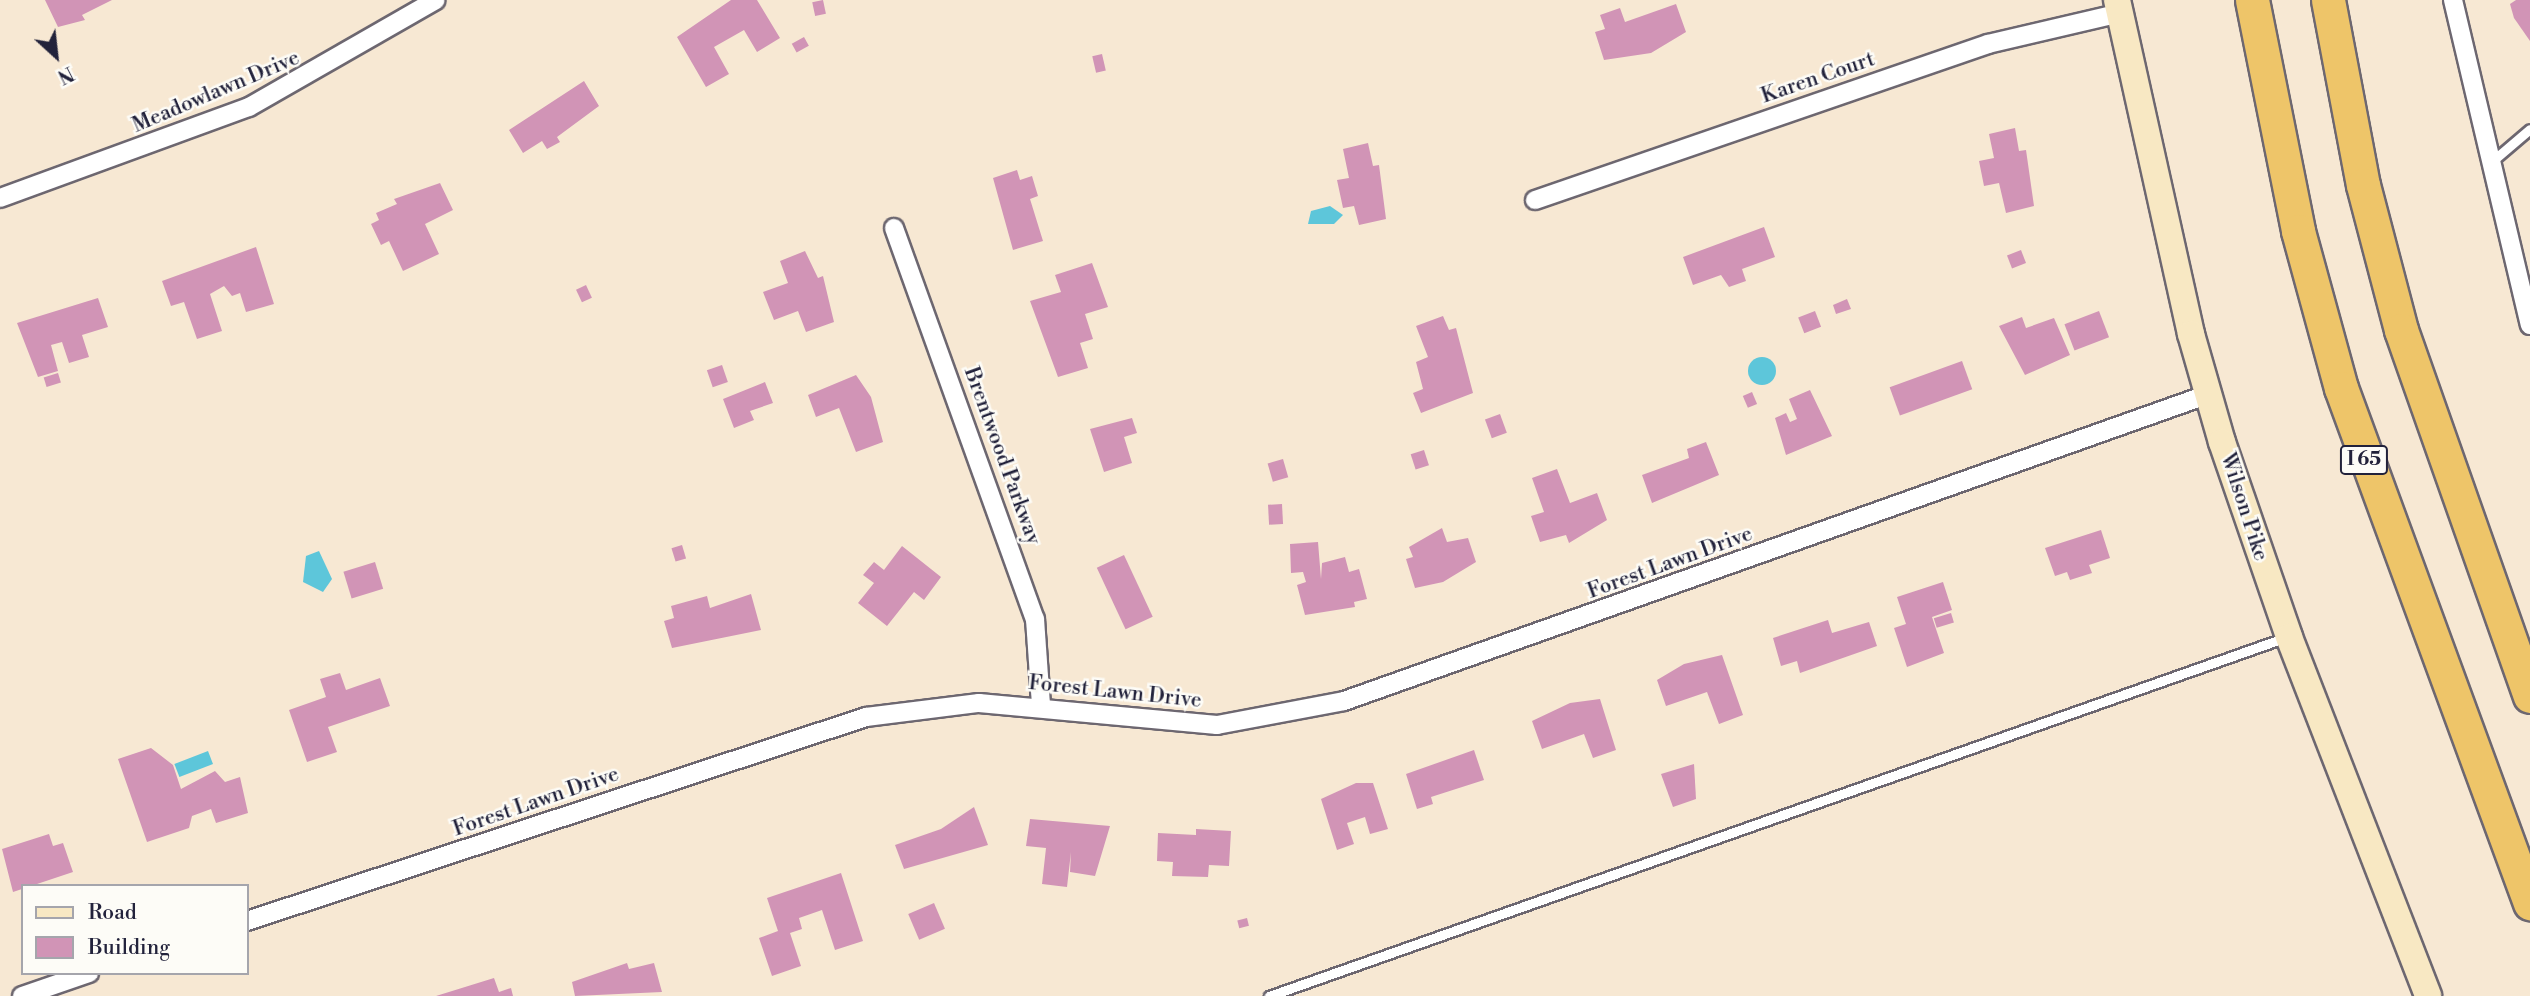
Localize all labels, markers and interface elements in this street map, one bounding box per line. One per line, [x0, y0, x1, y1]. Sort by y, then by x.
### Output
north arrow [21, 21, 91, 91]
street label: Meadowlawn Drive [129, 45, 303, 139]
street label: Karen Court [1758, 47, 1878, 109]
text: N [53, 61, 78, 89]
street label: Brentwood Parkway [958, 364, 1046, 548]
road number: I 65 [2340, 444, 2388, 475]
street label: Wilson Pike [2215, 450, 2273, 564]
street label: Forest Lawn Drive [1584, 521, 1756, 605]
street label: Forest Lawn Drive [1027, 670, 1203, 714]
street label: Forest Lawn Drive [450, 762, 622, 842]
legend [21, 884, 248, 975]
text: Road [88, 900, 137, 926]
text: Building [88, 935, 170, 961]

